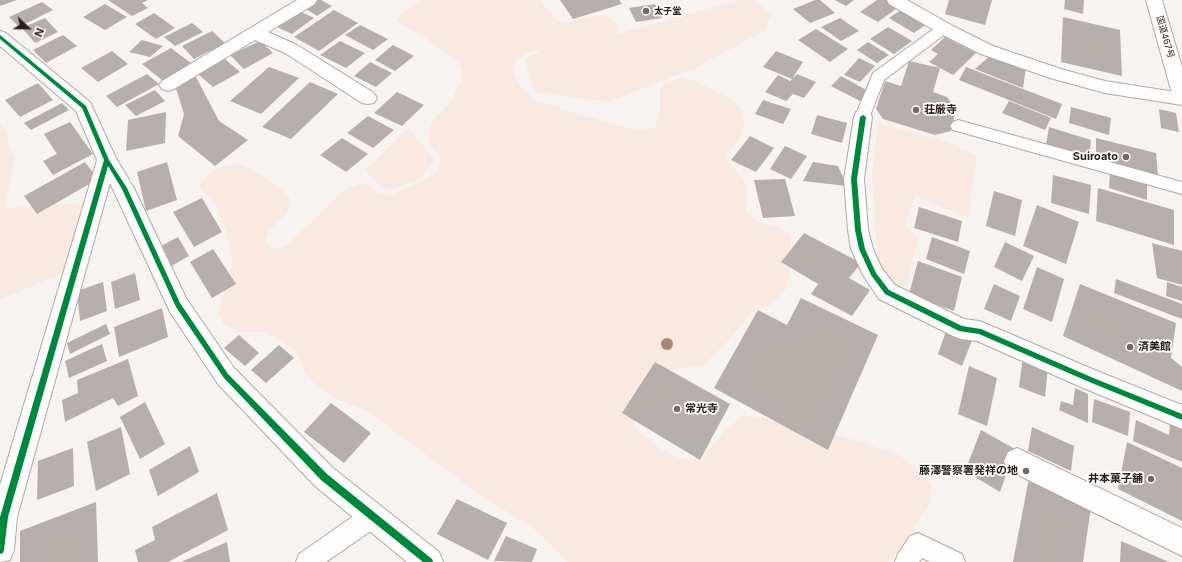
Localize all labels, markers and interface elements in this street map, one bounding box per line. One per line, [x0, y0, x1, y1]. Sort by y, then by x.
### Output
marker: 太子堂 [641, 6, 651, 16]
place label: 太子堂 [654, 6, 681, 16]
north arrow [8, 8, 48, 48]
street label: 国道467号 [1154, 15, 1176, 59]
text: N [31, 26, 47, 39]
place label: 荘厳寺 [924, 103, 957, 117]
marker: 荘厳寺 [911, 105, 921, 115]
place label: Suiroato [1073, 150, 1118, 164]
marker: Suiroato [1121, 152, 1131, 162]
place label: 済美館 [1138, 340, 1171, 354]
marker: 済美館 [1125, 342, 1135, 352]
place label: 常光寺 [685, 402, 718, 416]
marker: 常光寺 [672, 404, 682, 414]
place label: 藤澤警察署発祥の地 [919, 464, 1018, 478]
marker: 藤澤警察署発祥の地 [1021, 466, 1031, 476]
place label: 井本菓子舗 [1088, 472, 1143, 486]
marker: 井本菓子舗 [1146, 474, 1156, 484]

